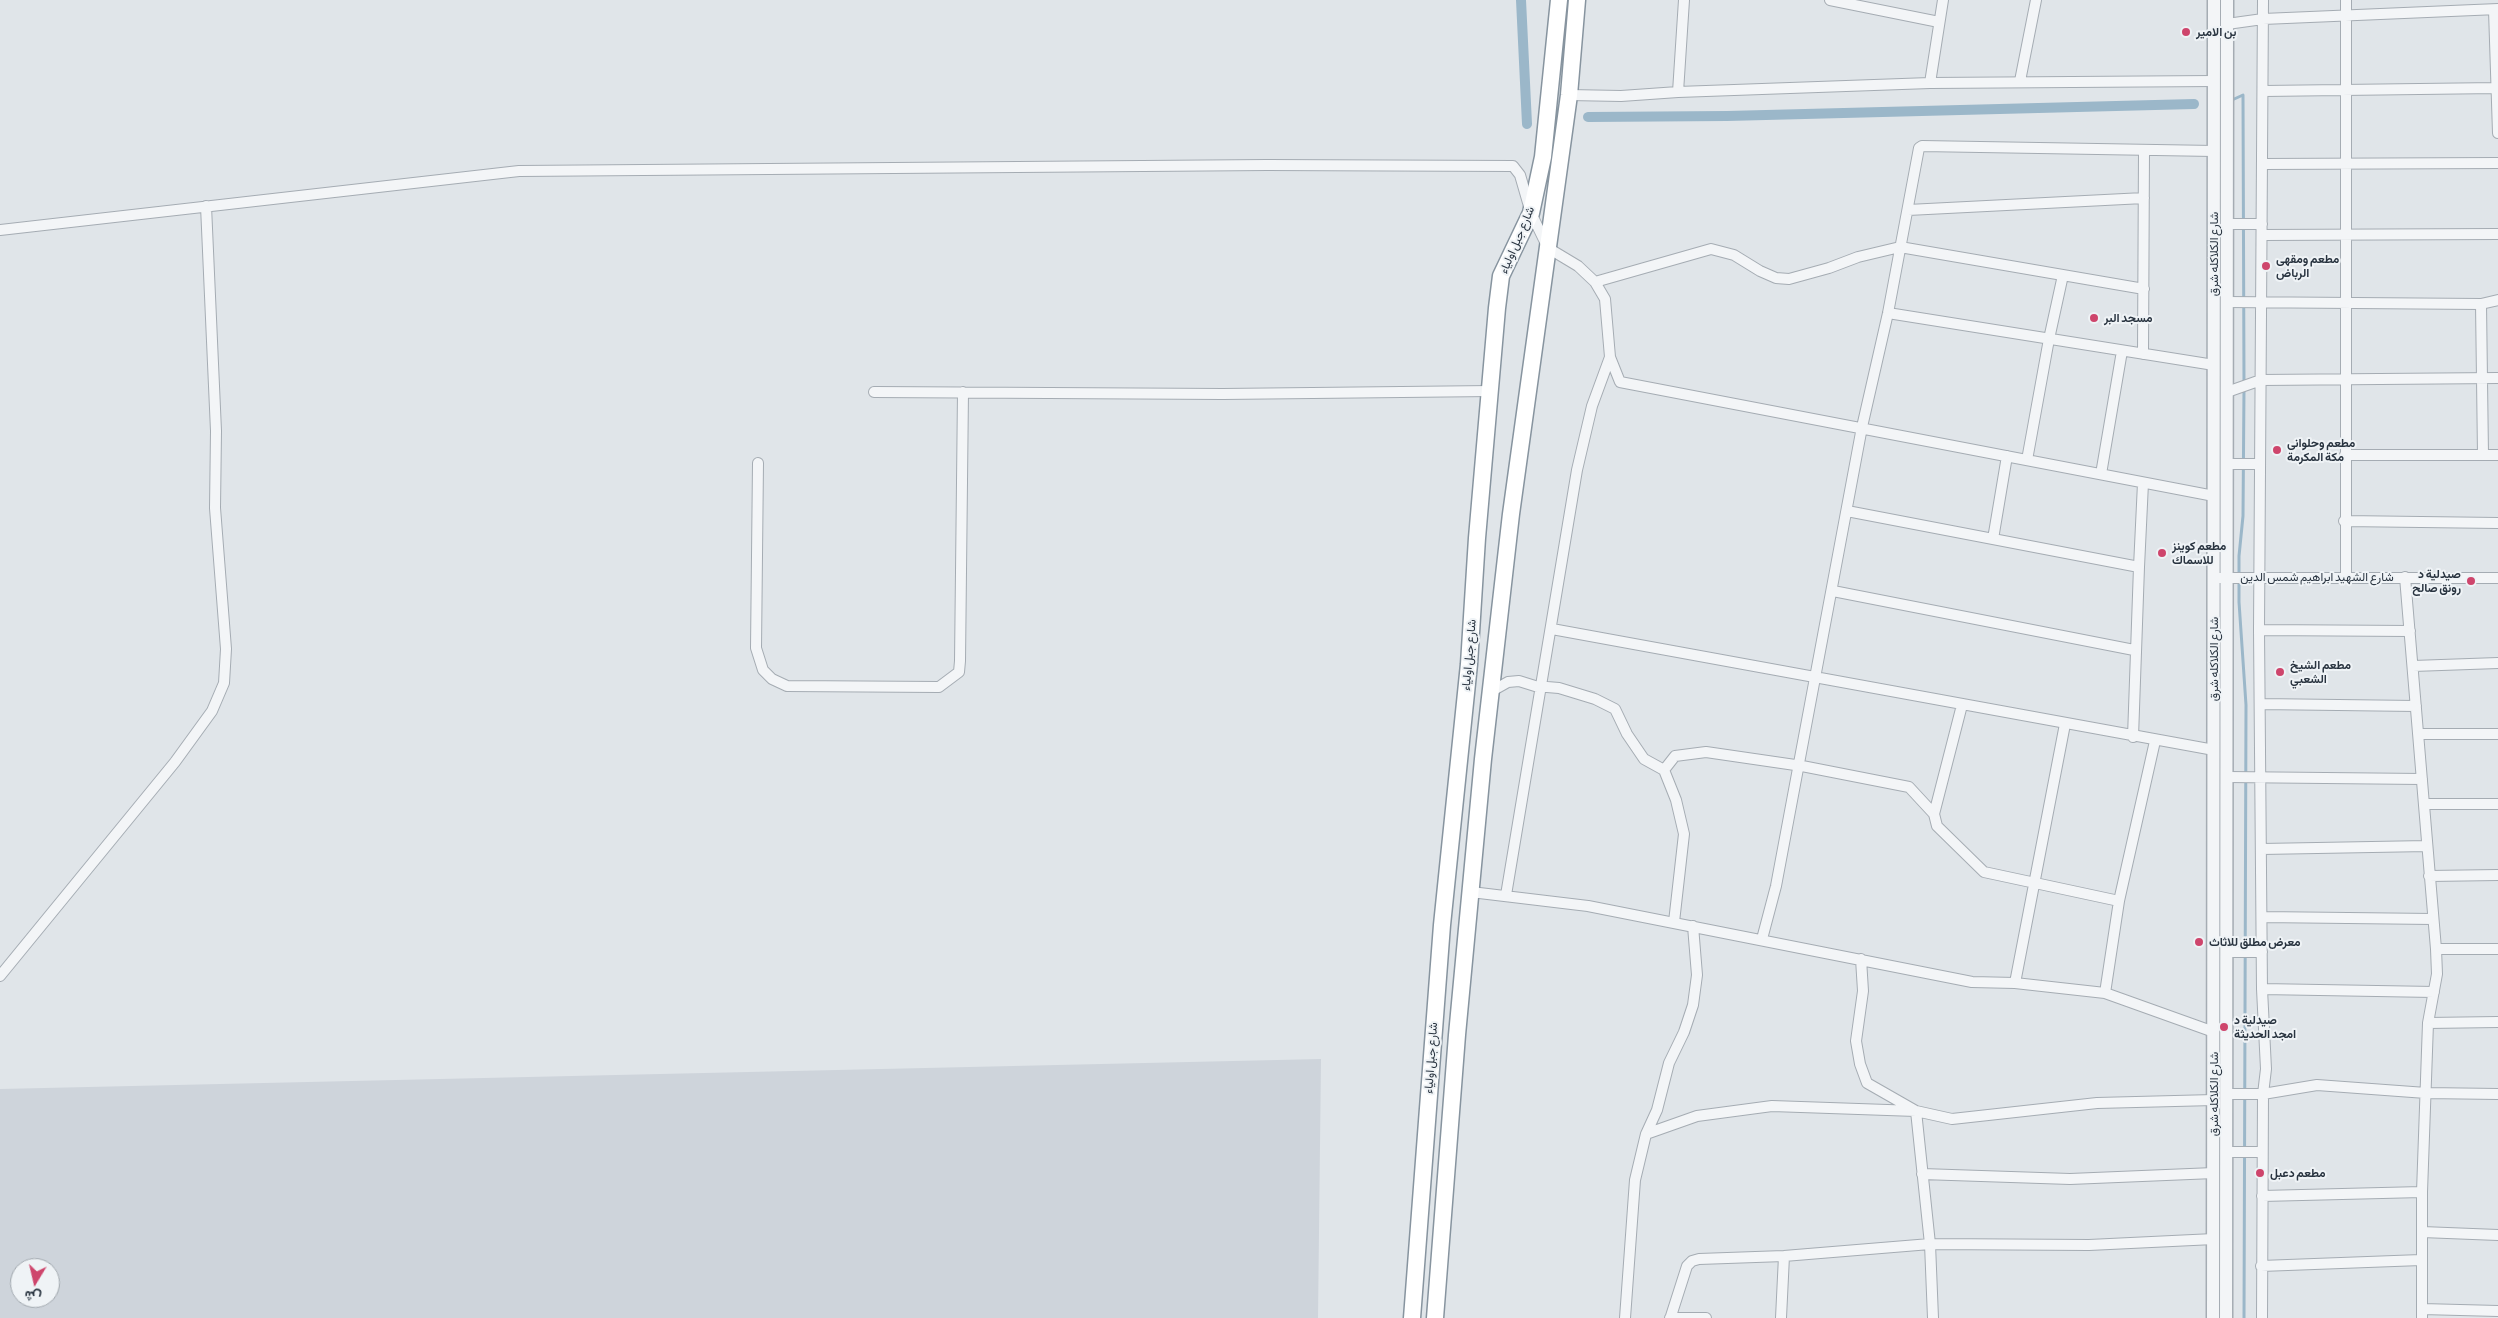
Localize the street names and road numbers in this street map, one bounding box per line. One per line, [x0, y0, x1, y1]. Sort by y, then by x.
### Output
street label: شارع جبل اولياء [1496, 204, 1538, 276]
street label: شارع الكلاكله شرق [2207, 212, 2221, 296]
street label: شارع الشهيد ابراهيم شمس الدين [2240, 570, 2394, 584]
street label: شارع الكلاكله شرق [2207, 617, 2221, 701]
street label: شارع جبل اولياء [1459, 619, 1479, 691]
street label: شارع جبل اولياء [1421, 1022, 1441, 1094]
street label: شارع الكلاكله شرق [2207, 1052, 2221, 1136]

